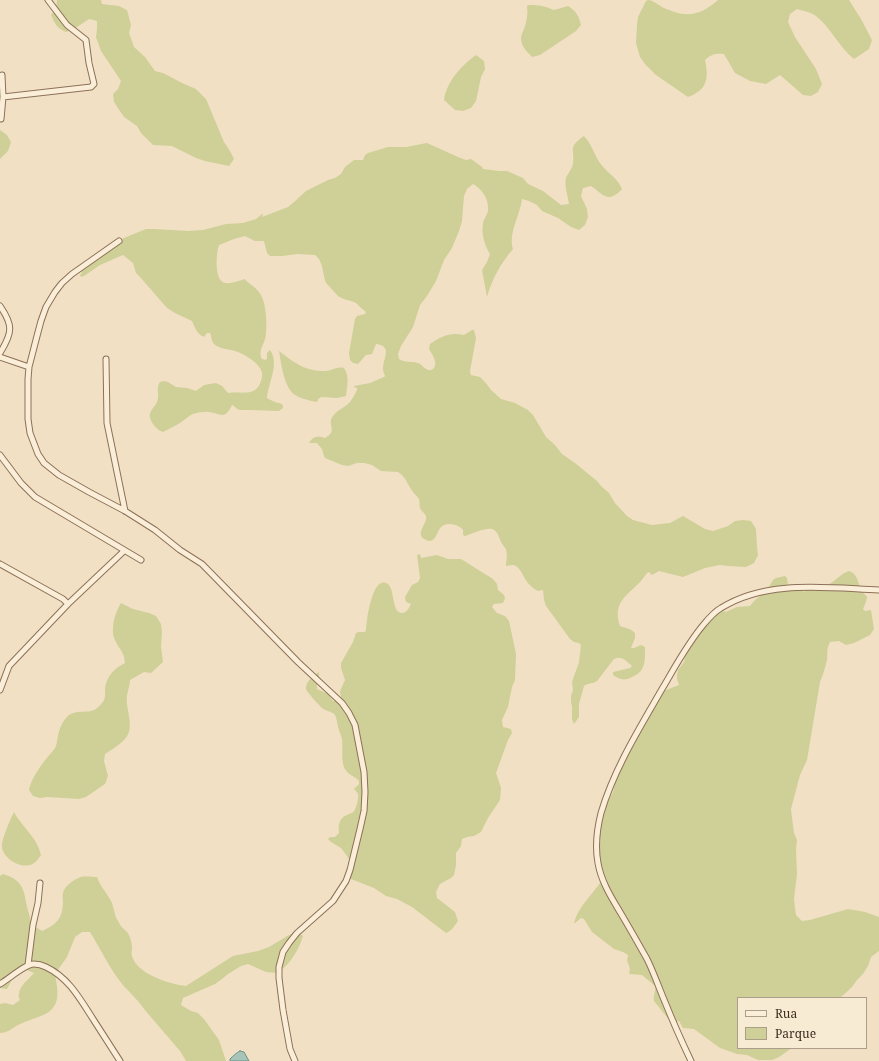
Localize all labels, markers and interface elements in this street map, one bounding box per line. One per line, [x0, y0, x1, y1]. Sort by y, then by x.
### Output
legend [737, 997, 867, 1049]
text: Rua [775, 1005, 797, 1022]
text: Parque [775, 1025, 816, 1042]

